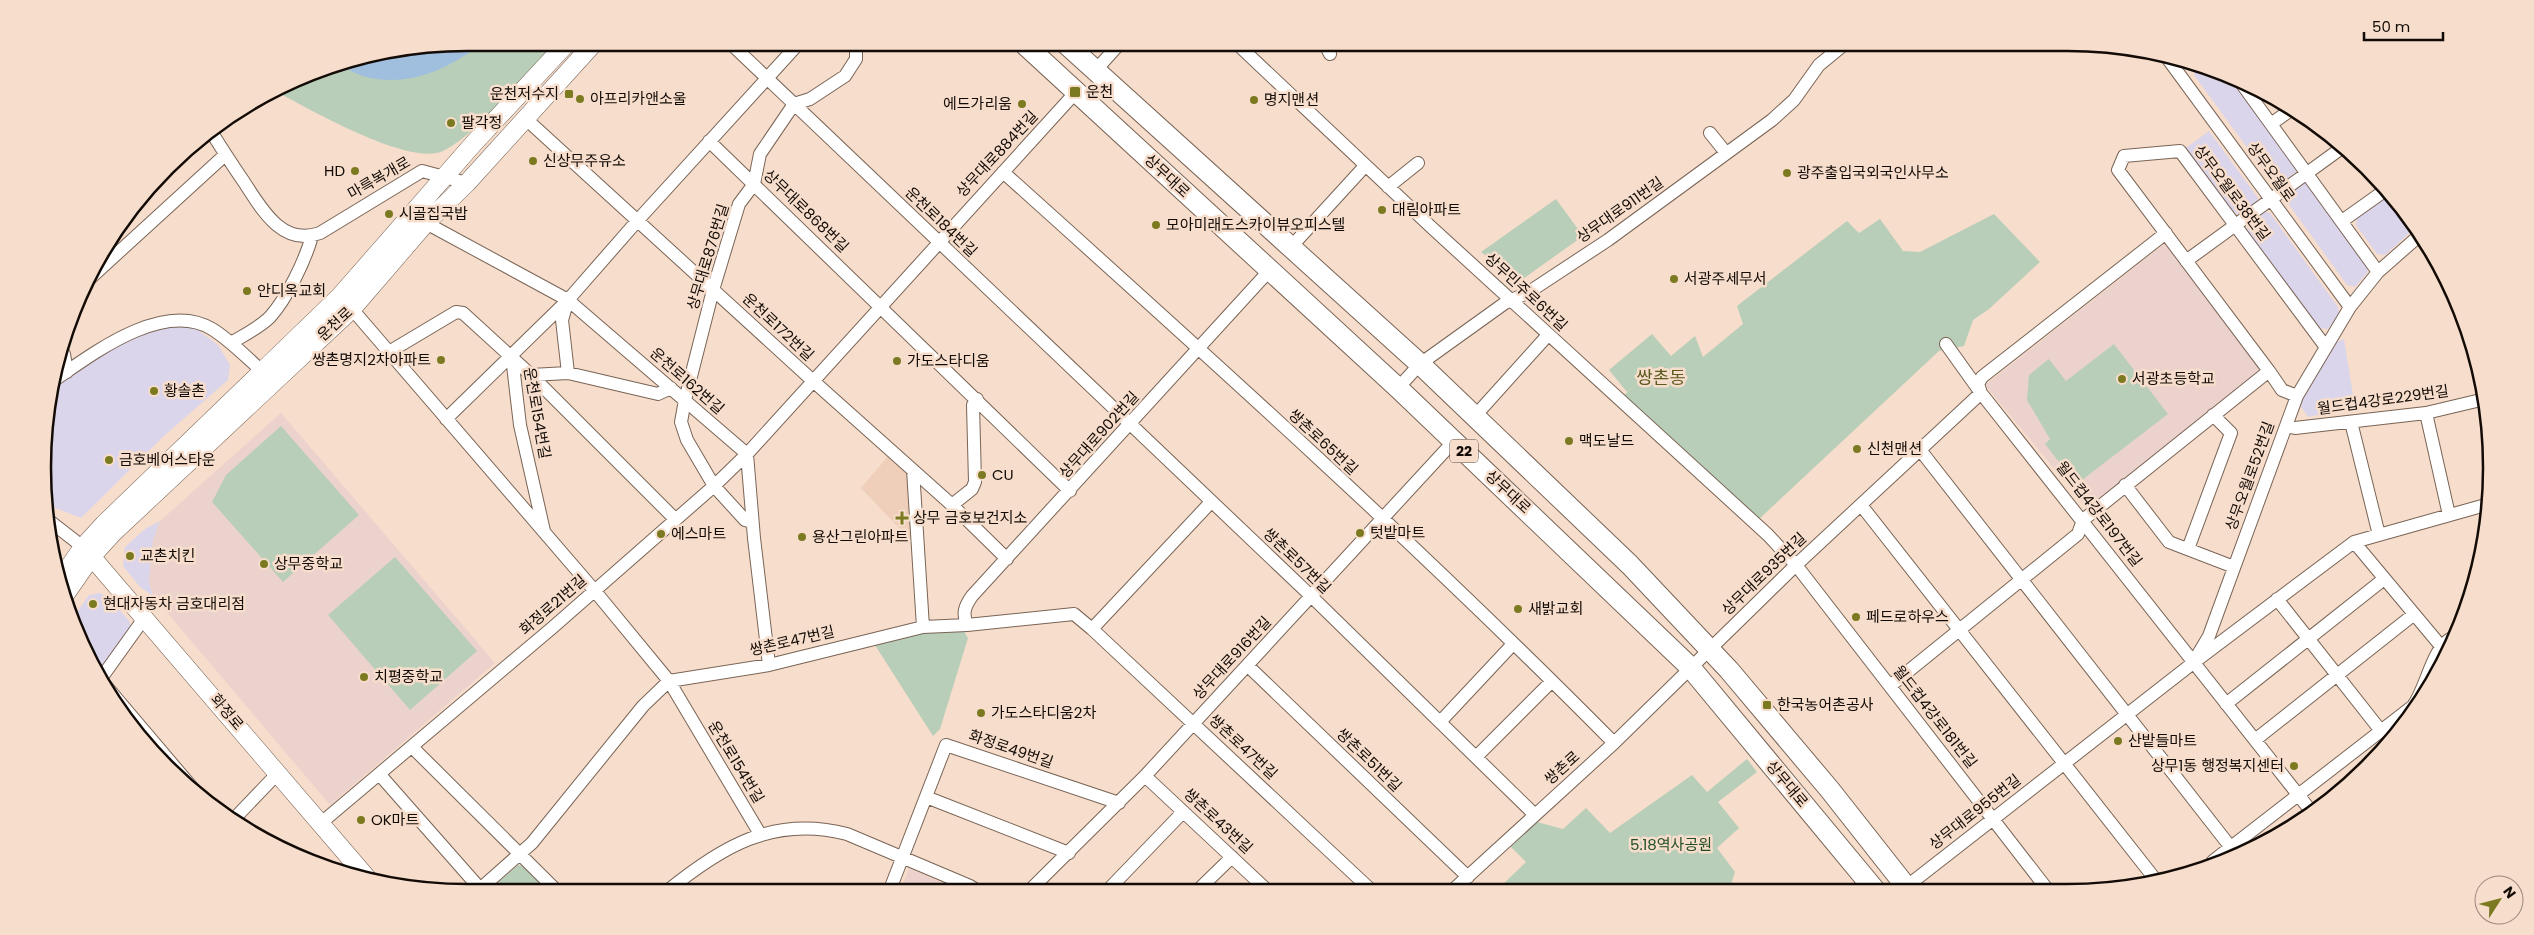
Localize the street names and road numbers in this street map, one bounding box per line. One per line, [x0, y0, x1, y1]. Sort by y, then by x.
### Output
street label: 상무대로884번길 [951, 106, 1042, 201]
street label: 상무오월로 [2243, 138, 2300, 206]
street label: 상무오월로38번길 [2189, 140, 2275, 245]
street label: 상무대로 [1140, 149, 1195, 202]
street label: 마륵복개로 [344, 151, 414, 204]
street label: 상무대로868번길 [759, 164, 854, 257]
street label: 상무대로911번길 [1572, 172, 1667, 247]
street label: 운천로184번길 [901, 182, 982, 261]
street label: 상무대로876번길 [681, 201, 734, 313]
street label: 상무민주로6번길 [1480, 248, 1572, 336]
street label: 운천로172번길 [738, 288, 819, 365]
street label: 운천로 [312, 302, 357, 345]
street label: 운천로162번길 [646, 343, 729, 419]
street label: 운천로154번길 [519, 365, 556, 460]
street label: 월드컵4강로229번길 [2316, 380, 2450, 419]
street label: 상무대로902번길 [1054, 387, 1143, 483]
street label: 쌍촌로65번길 [1284, 404, 1363, 479]
street label: 상무오월로52번길 [2220, 418, 2279, 533]
road number: 22 [1450, 440, 1478, 462]
street label: 월드컵4강로197번길 [2052, 457, 2147, 571]
street label: 상무대로 [1481, 465, 1536, 518]
street label: 쌍촌로57번길 [1259, 523, 1336, 598]
street label: 상무대로935번길 [1717, 528, 1811, 620]
street label: 화정로21번길 [515, 570, 591, 640]
street label: 상무대로916번길 [1188, 612, 1276, 704]
street label: 쌍촌로47번길 [747, 621, 836, 660]
street label: 월드컵4강로181번길 [1889, 661, 1982, 772]
street label: 화정로 [206, 689, 249, 734]
street label: 쌍촌로47번길 [1204, 709, 1282, 784]
street label: 운천로154번길 [704, 717, 769, 807]
street label: 쌍촌로51번길 [1332, 723, 1407, 796]
street label: 화정로49번길 [966, 724, 1056, 773]
street label: 쌍촌로 [1539, 746, 1584, 789]
street label: 상무대로 [1762, 756, 1813, 812]
street label: 상무대로955번길 [1924, 769, 2025, 854]
street label: 쌍촌로43번길 [1179, 783, 1257, 858]

